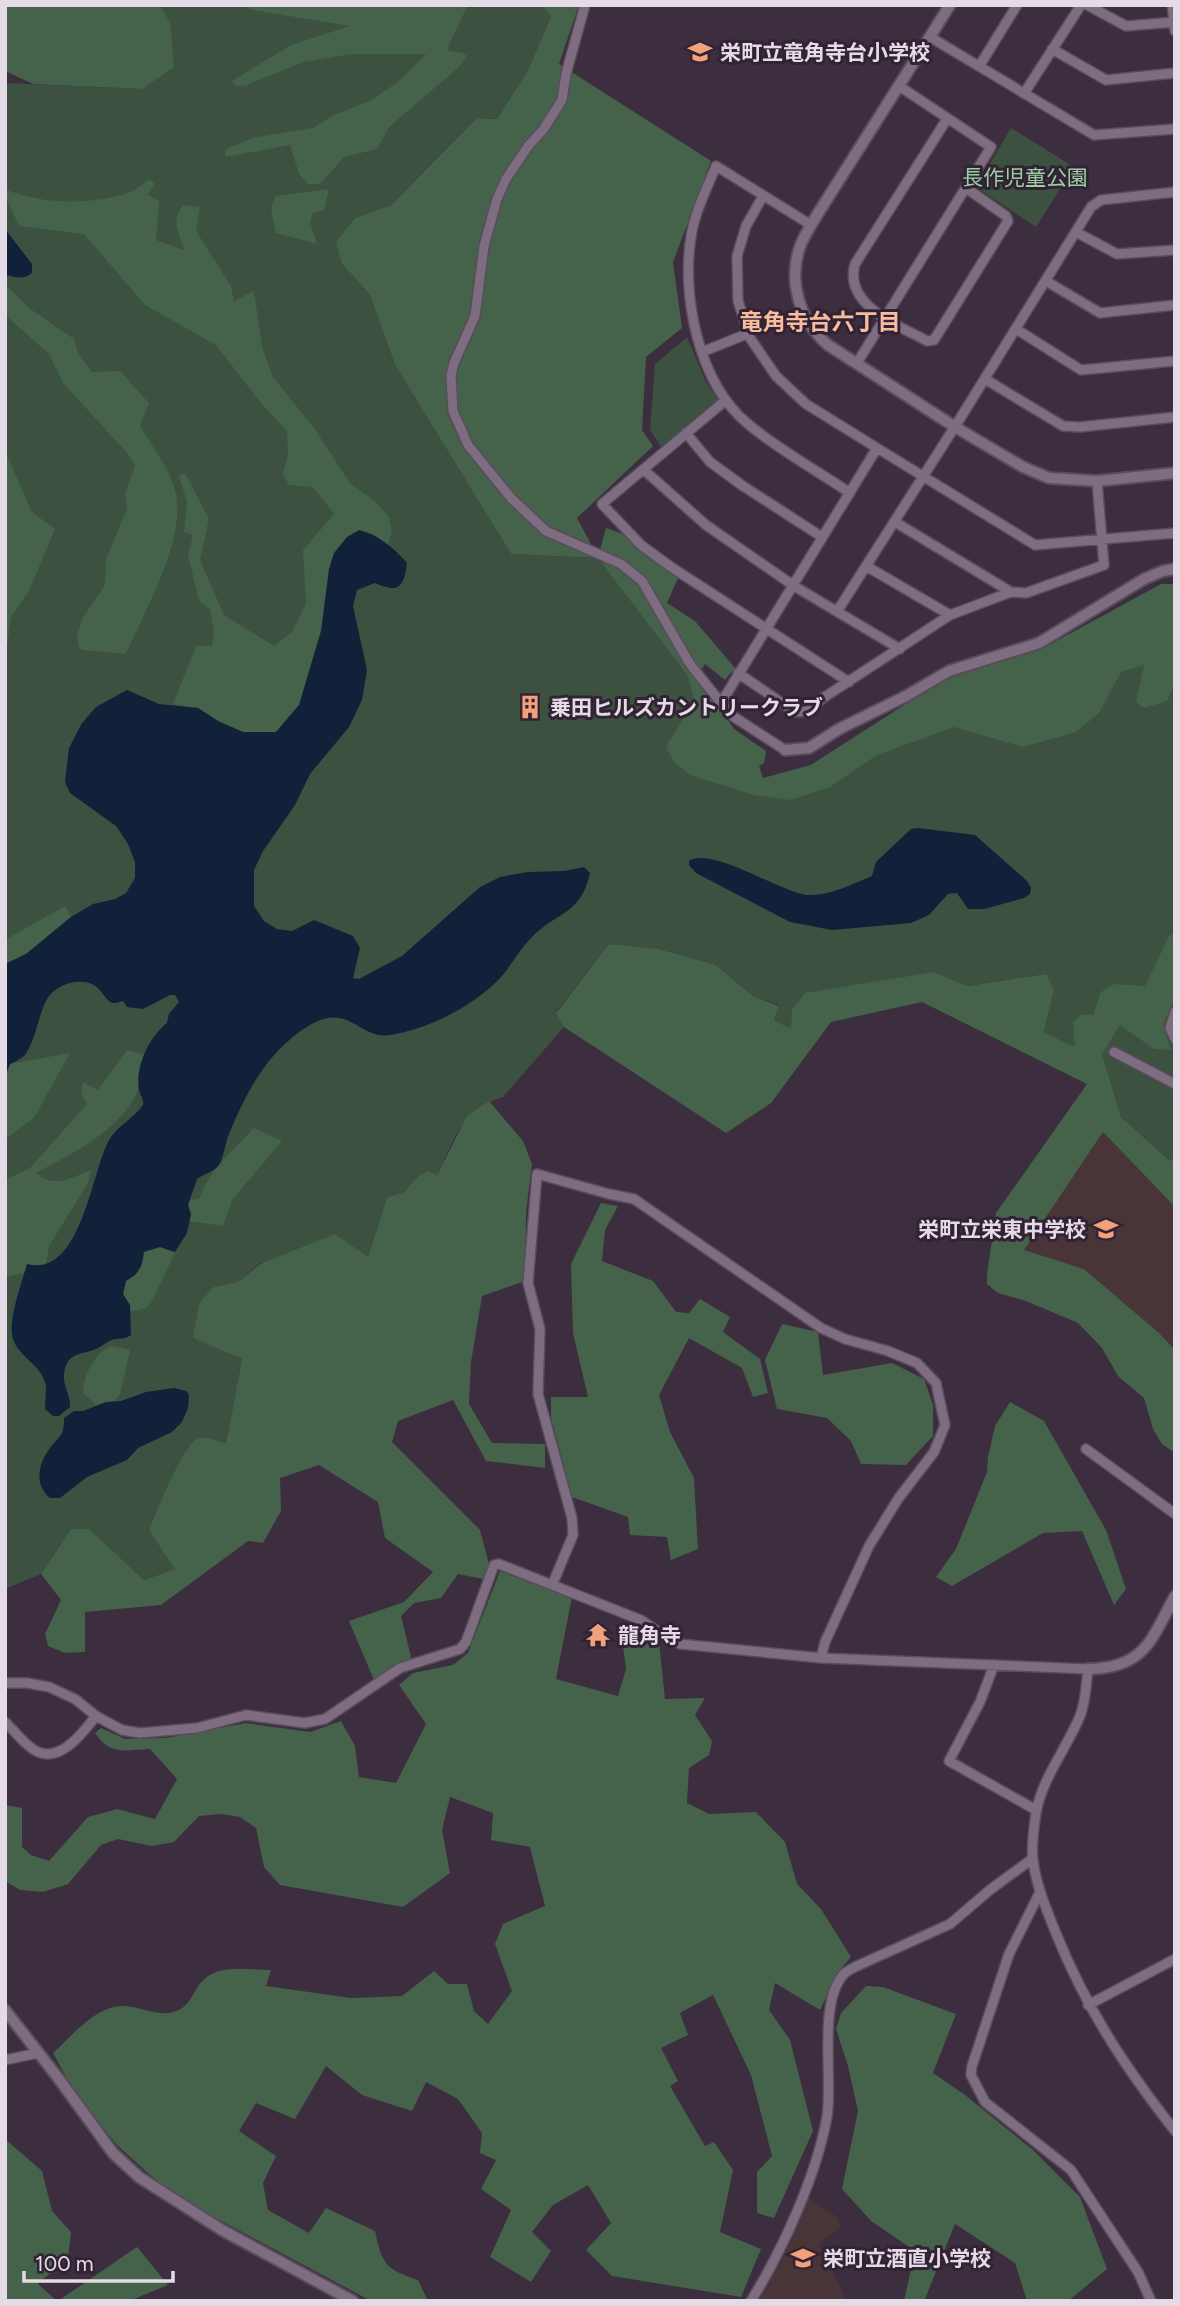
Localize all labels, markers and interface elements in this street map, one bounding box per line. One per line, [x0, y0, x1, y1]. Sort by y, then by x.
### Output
school or university icon: 栄町立竜角寺台小学校 [686, 38, 714, 66]
place label: 栄町立竜角寺台小学校 [720, 40, 930, 65]
park label: 長作児童公園 [962, 165, 1088, 190]
district label: 竜角寺台六丁目 [740, 308, 901, 336]
building icon: 乗田ヒルズカントリークラブ [516, 693, 544, 721]
place label: 乗田ヒルズカントリークラブ [550, 695, 823, 720]
school or university icon: 栄町立栄東中学校 [1092, 1215, 1120, 1243]
place label: 栄町立栄東中学校 [918, 1217, 1086, 1242]
temple icon: 龍角寺 [584, 1621, 612, 1649]
place label: 龍角寺 [618, 1623, 681, 1648]
scale bar [24, 2240, 173, 2284]
school or university icon: 栄町立酒直小学校 [789, 2244, 817, 2272]
place label: 栄町立酒直小学校 [823, 2246, 991, 2271]
text: 100 m [35, 2251, 94, 2276]

